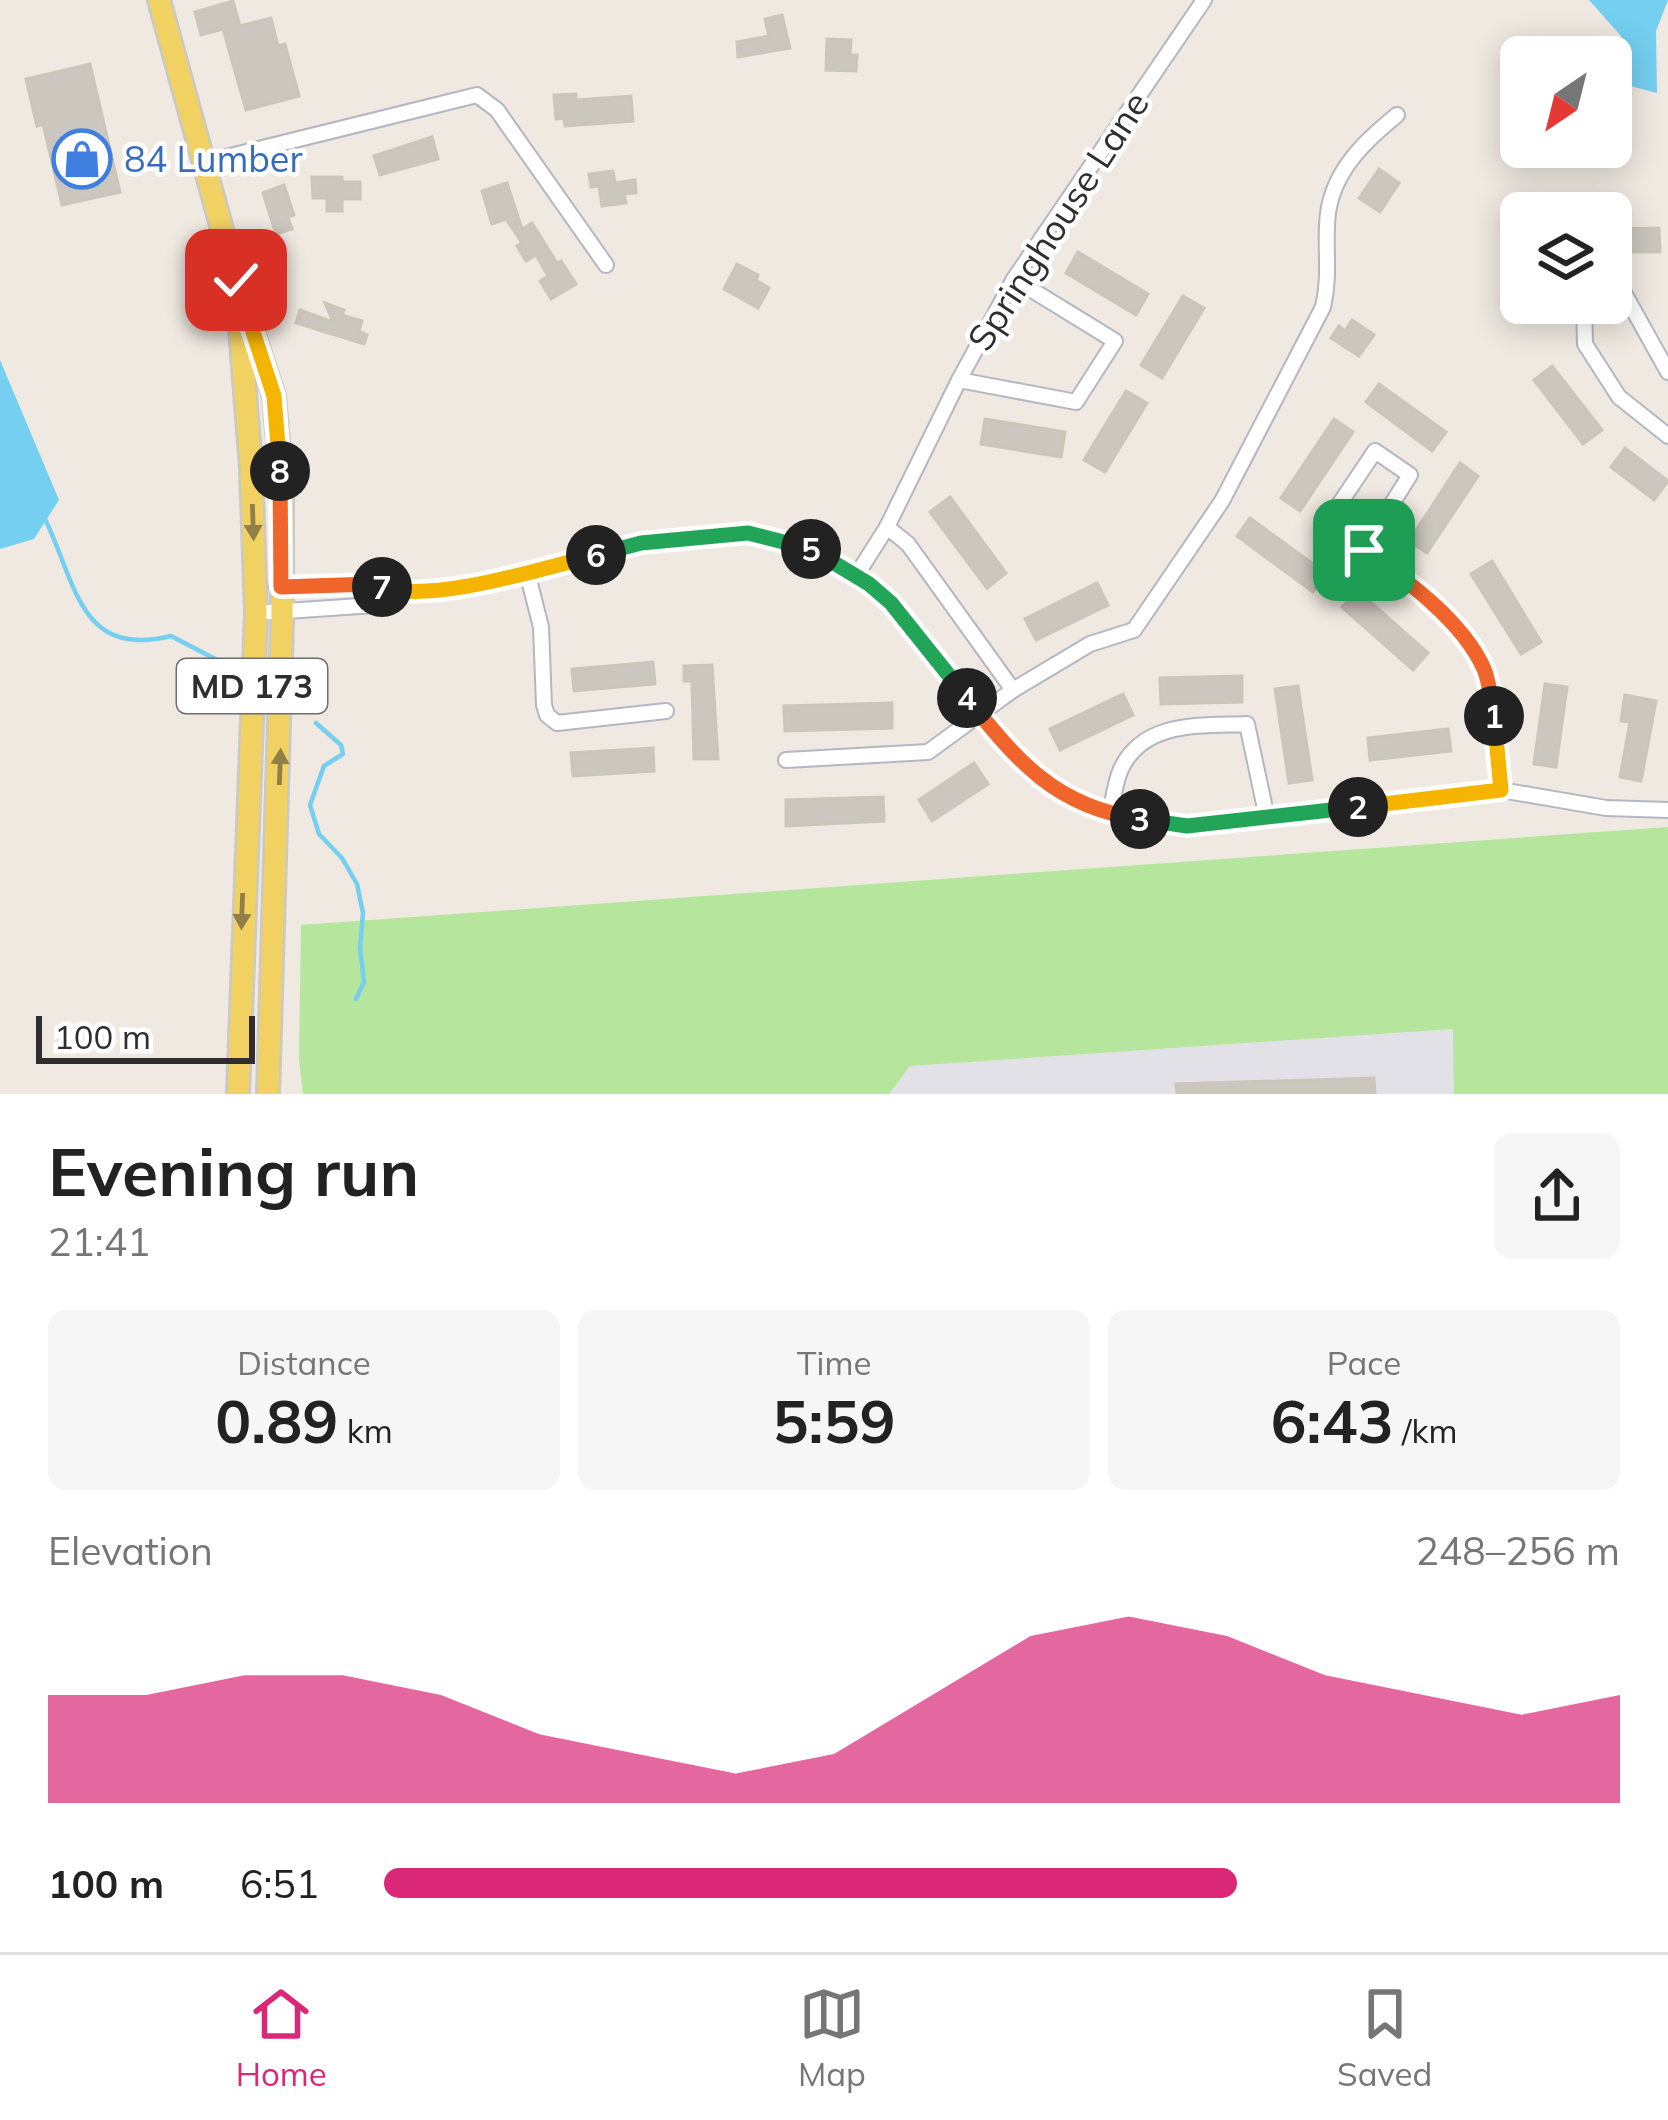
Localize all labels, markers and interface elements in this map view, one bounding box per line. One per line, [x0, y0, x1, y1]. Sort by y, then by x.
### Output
north arrow [1500, 36, 1632, 168]
map controls [1500, 36, 1632, 324]
street label: Springhouse Lane [957, 83, 1158, 359]
shop icon: 84 Lumber [51, 128, 113, 190]
place label: 84 Lumber [124, 136, 303, 181]
button: layers [1500, 192, 1632, 324]
pin [185, 229, 287, 331]
icon: check [203, 247, 269, 313]
pin: 8 [250, 441, 310, 501]
text: 8 [270, 450, 290, 491]
pin [1313, 499, 1415, 601]
one-way arrow [244, 504, 263, 542]
icon: arrive [1331, 517, 1397, 583]
pin: 5 [781, 519, 841, 579]
pin: 6 [566, 525, 626, 585]
text: 5 [801, 528, 821, 569]
text: 6 [586, 534, 606, 575]
pin: 7 [352, 557, 412, 617]
text: 7 [372, 566, 392, 607]
road number: MD 173 [177, 659, 327, 713]
pin: 4 [937, 668, 997, 728]
text: 4 [957, 677, 977, 718]
pin: 1 [1464, 686, 1524, 746]
text: 1 [1484, 695, 1504, 736]
one-way arrow [270, 747, 289, 785]
pin: 2 [1328, 777, 1388, 837]
text: 2 [1348, 786, 1368, 827]
pin: 3 [1110, 789, 1170, 849]
text: 3 [1130, 798, 1150, 839]
one-way arrow [233, 893, 252, 931]
scale bar [36, 1010, 255, 1063]
text: 100 m [54, 1016, 151, 1057]
text: Evening run [48, 1130, 419, 1213]
button: share [1494, 1133, 1620, 1259]
text: 21:41 [48, 1217, 151, 1266]
text: Distance [237, 1342, 371, 1383]
text: Time [797, 1342, 871, 1383]
text: Pace [1327, 1342, 1401, 1383]
text: 0.89 [215, 1383, 338, 1458]
text: 5:59 [773, 1383, 895, 1458]
text: 6:43 [1271, 1383, 1393, 1458]
text: km [338, 1410, 393, 1451]
text: /km [1393, 1410, 1457, 1451]
text: Elevation [48, 1526, 213, 1575]
text: 248–256 m [1415, 1526, 1620, 1575]
text: 100 m [48, 1859, 164, 1908]
text: 6:51 [240, 1859, 319, 1908]
tab: Home [236, 1981, 327, 2094]
tab: Map [798, 1981, 866, 2094]
tab: Saved [1337, 1981, 1432, 2094]

